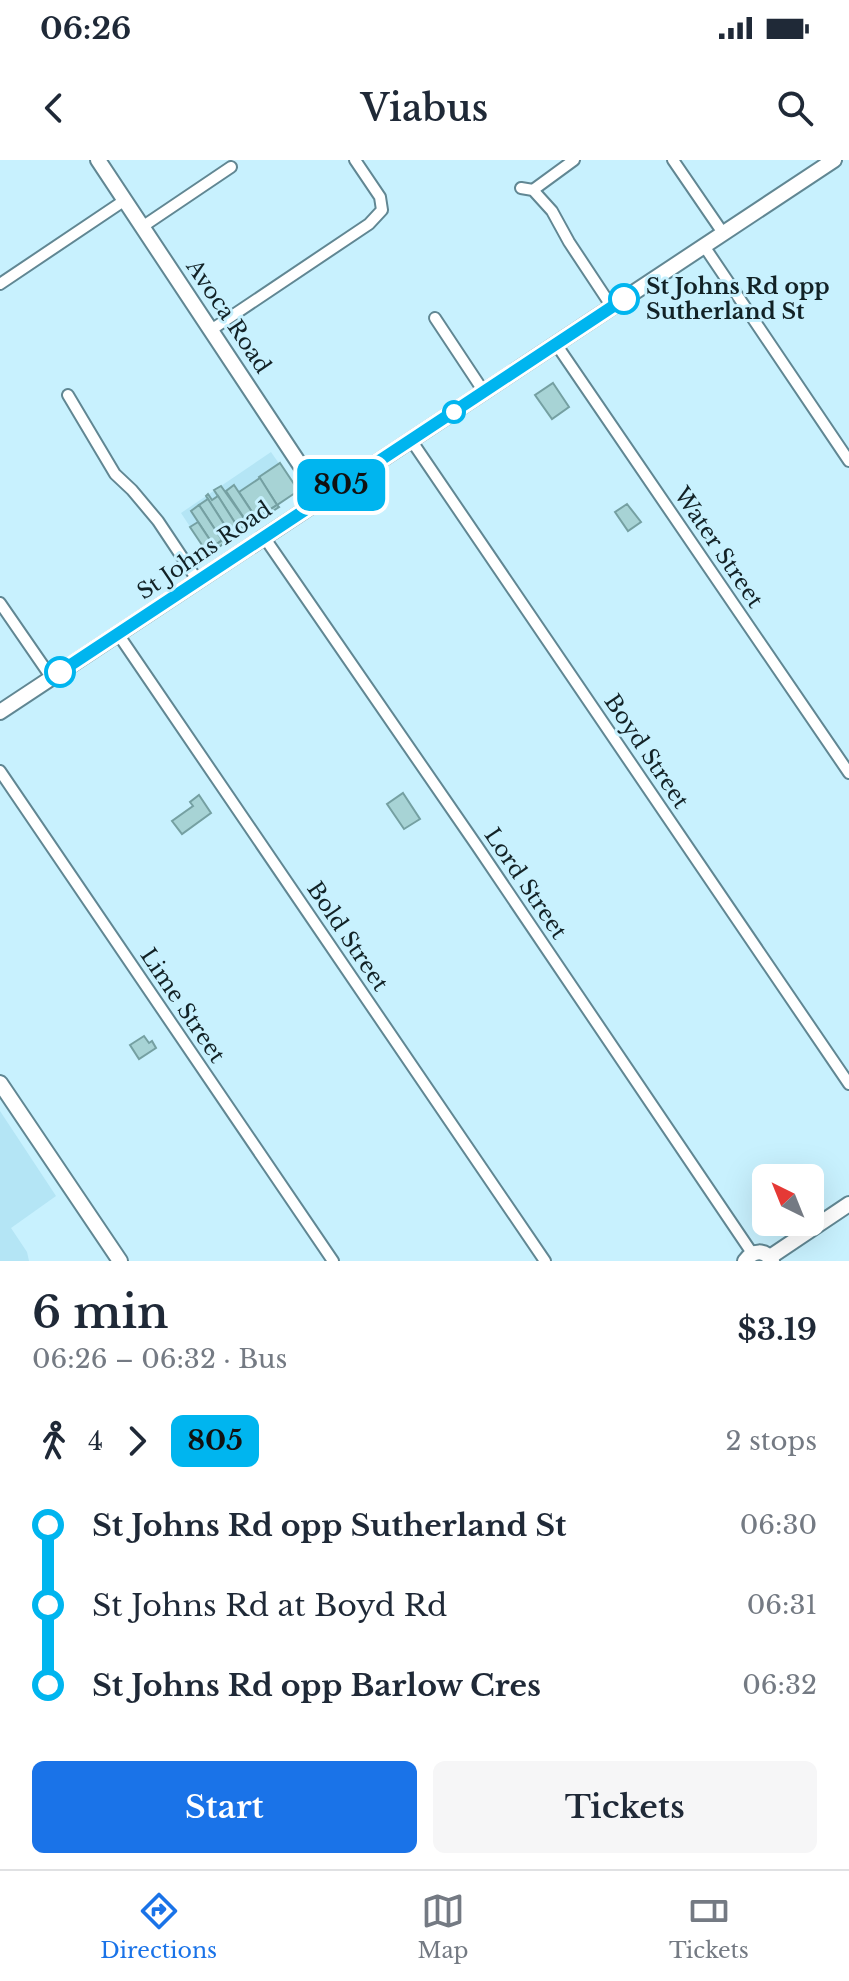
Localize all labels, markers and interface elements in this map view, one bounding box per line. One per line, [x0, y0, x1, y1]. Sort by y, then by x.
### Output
text: 06:26 [40, 10, 131, 47]
icon: back [32, 86, 76, 130]
text: Viabus [361, 86, 488, 131]
icon: search [773, 86, 817, 130]
street label: Avoca Road [180, 253, 277, 379]
place label: St Johns Rd opp Sutherland St [646, 273, 830, 325]
marker: St Johns Rd opp Sutherland St [609, 284, 639, 314]
unlabelled marker [443, 401, 465, 423]
line badge: 805 [295, 459, 387, 511]
text: 805 [313, 467, 369, 502]
street label: Water Street [668, 481, 769, 613]
street label: St Johns Road [132, 495, 277, 605]
unlabelled marker [45, 657, 75, 687]
street label: Boyd Street [599, 689, 695, 814]
street label: Lord Street [479, 823, 573, 944]
street label: Bold Street [301, 877, 394, 997]
street label: Lime Street [134, 943, 231, 1068]
north arrow [752, 1164, 824, 1236]
map controls [752, 1164, 824, 1236]
text: 6 min [32, 1285, 169, 1340]
text: $3.19 [737, 1311, 817, 1348]
text: 06:26 – 06:32 · Bus [32, 1343, 287, 1375]
icon: walk [32, 1419, 76, 1463]
icon: forward [115, 1419, 159, 1463]
text: 805 [187, 1423, 243, 1458]
text: 4 [88, 1425, 103, 1457]
text: 2 stops [725, 1425, 817, 1457]
text: St Johns Rd opp Sutherland St [92, 1507, 566, 1544]
text: 06:30 [740, 1509, 817, 1541]
text: St Johns Rd at Boyd Rd [92, 1587, 447, 1624]
text: 06:31 [747, 1589, 817, 1621]
text: St Johns Rd opp Barlow Cres [92, 1667, 541, 1704]
text: 06:32 [742, 1669, 817, 1701]
button: Start [32, 1761, 417, 1853]
button: Tickets [433, 1761, 817, 1853]
tab: Directions [100, 1889, 217, 1964]
tab: Map [417, 1889, 469, 1964]
tab: Tickets [669, 1889, 749, 1964]

